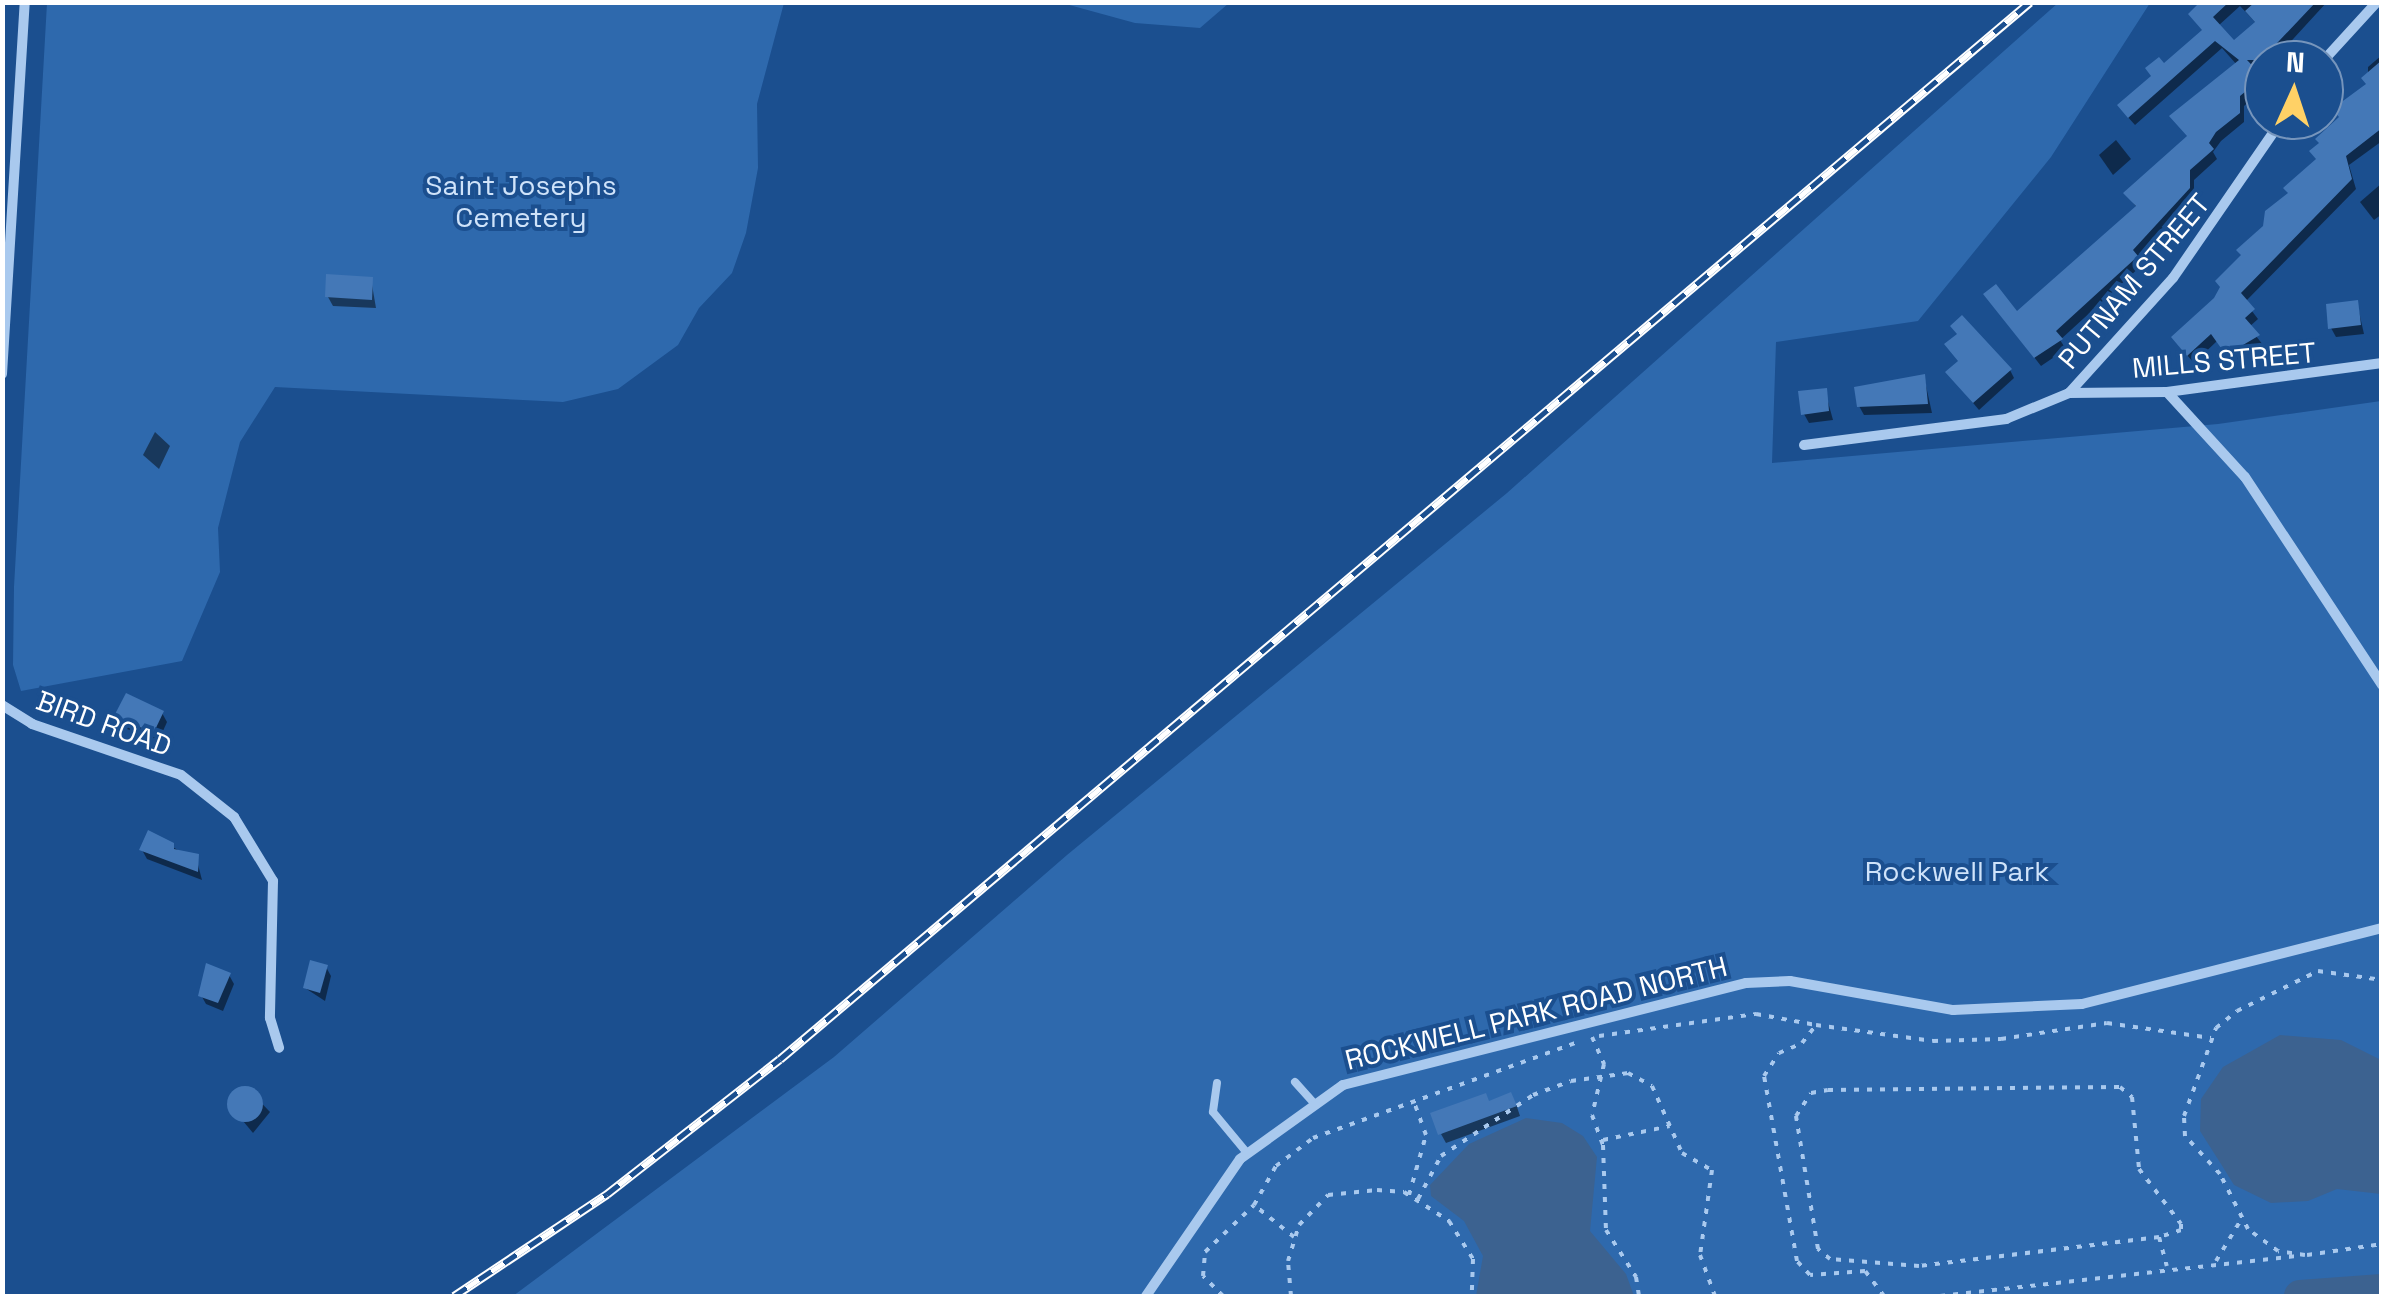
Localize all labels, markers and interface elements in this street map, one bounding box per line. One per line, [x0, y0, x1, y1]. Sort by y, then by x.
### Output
north arrow [2244, 40, 2344, 140]
text: N [2285, 44, 2306, 81]
park label: Saint Josephs Cemetery [425, 168, 617, 234]
street label: PUTNAM STREET [2051, 187, 2217, 375]
street label: MILLS STREET [2131, 335, 2317, 385]
street label: BIRD ROAD [32, 683, 176, 763]
park label: Rockwell Park [1865, 854, 2049, 888]
street label: ROCKWELL PARK ROAD NORTH [1341, 949, 1731, 1077]

